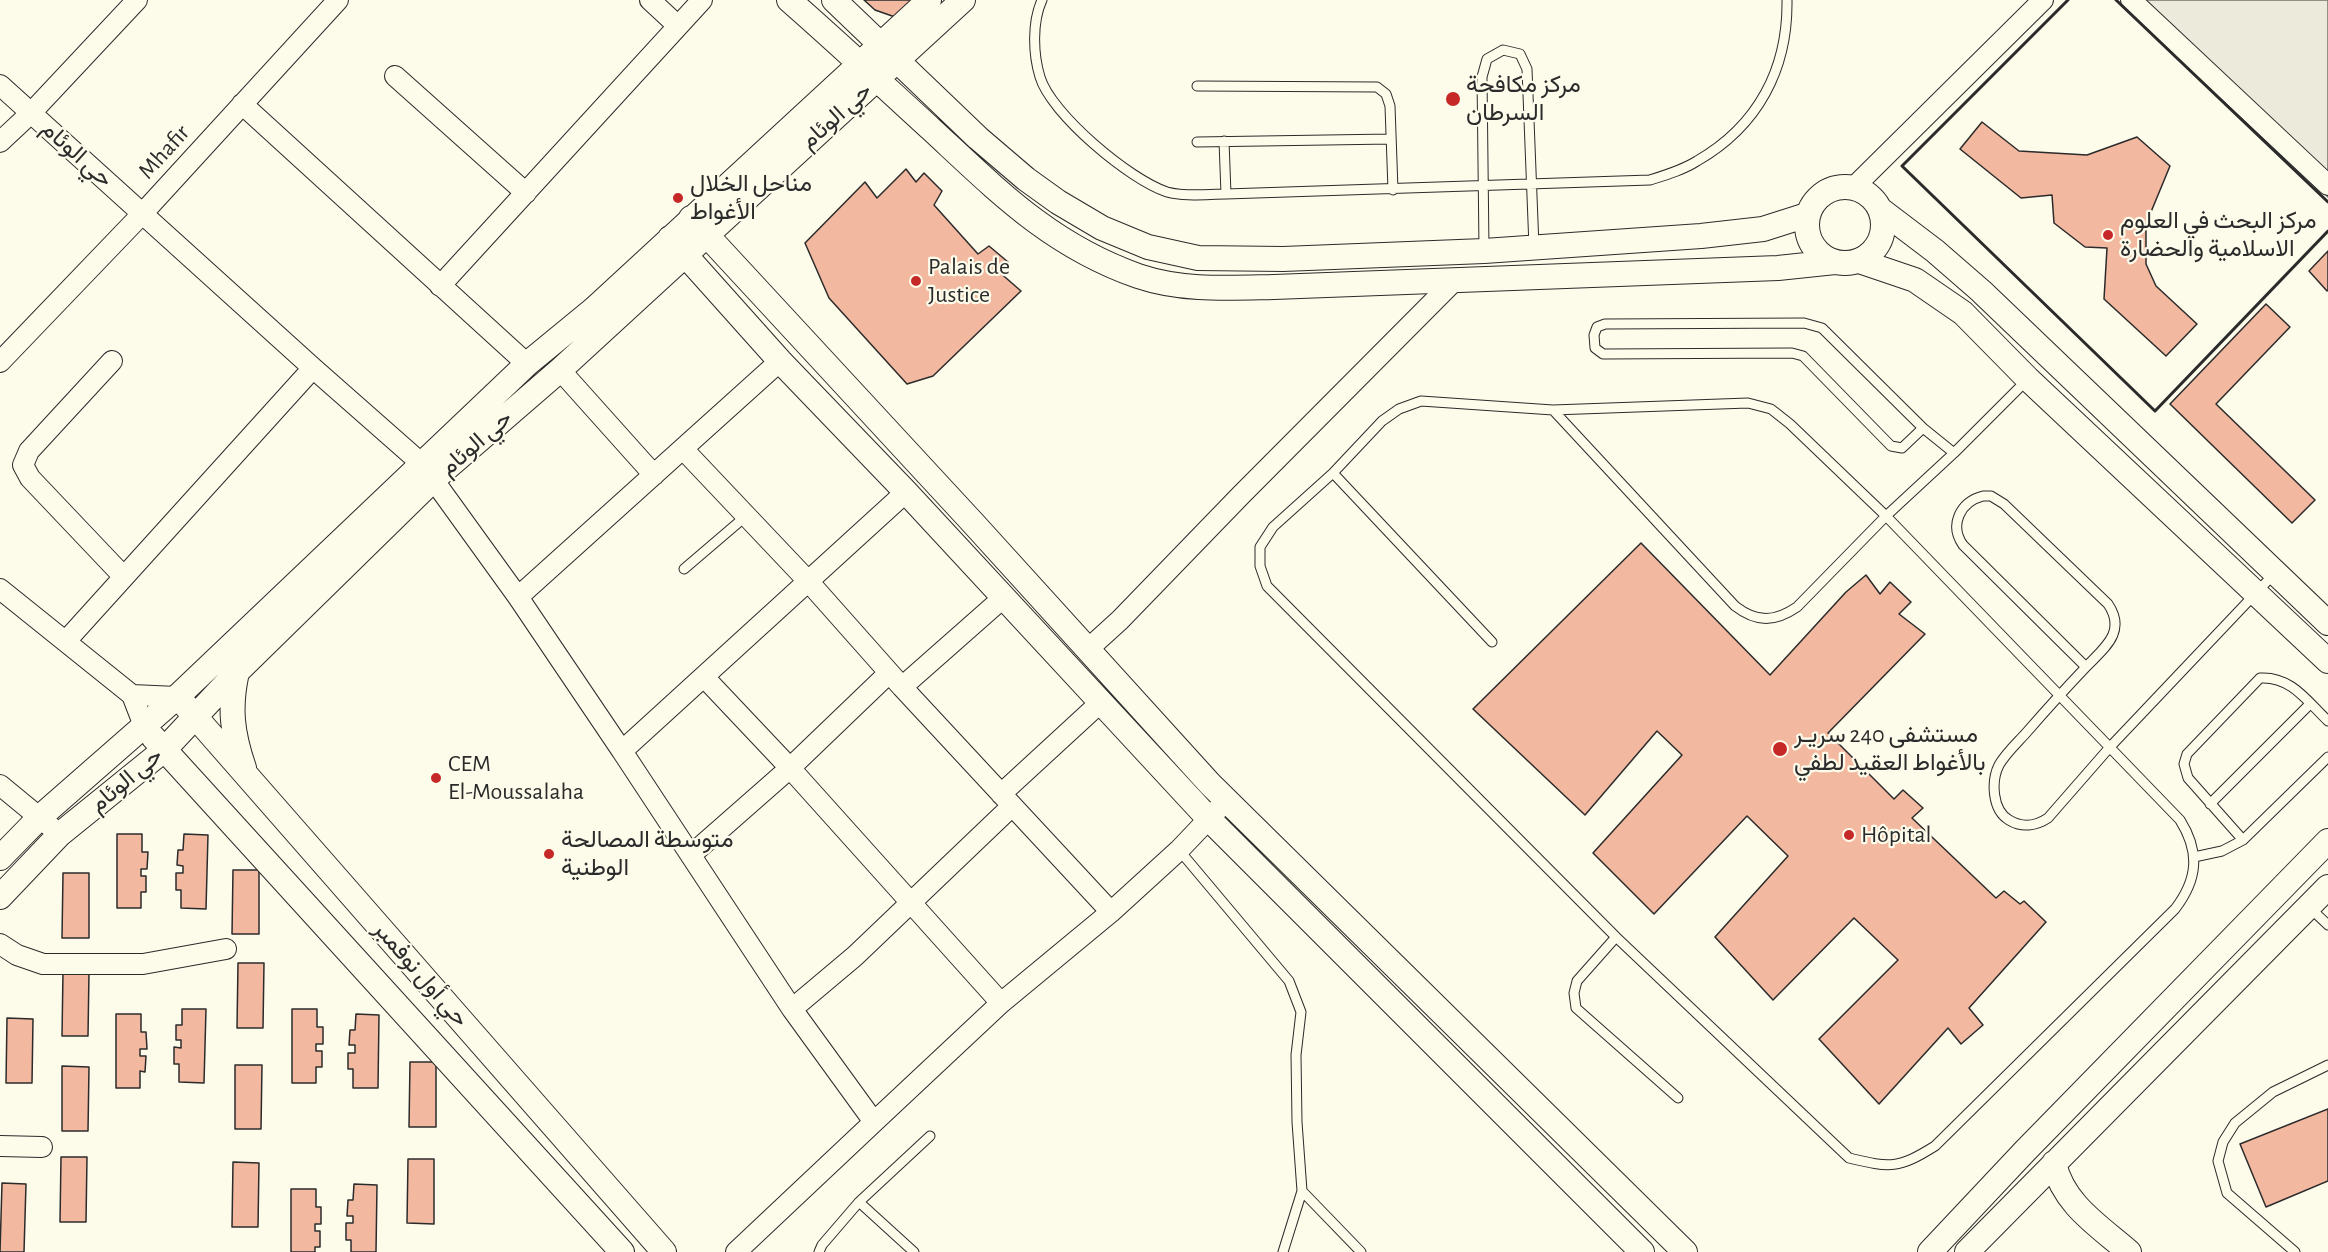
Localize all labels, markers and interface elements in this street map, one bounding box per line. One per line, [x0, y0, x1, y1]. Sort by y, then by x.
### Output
place label: مركز مكافحة السرطان [1466, 71, 1581, 127]
street label: حي الوئام [794, 76, 878, 156]
marker: مركز مكافحة السرطان [1444, 90, 1462, 108]
street label: حي الوئام [35, 114, 119, 194]
street label: Mhafir [132, 119, 196, 185]
place label: مناحل الخلال الأغواط [690, 170, 812, 226]
marker: مناحل الخلال الأغواط [671, 191, 685, 205]
place label: مركز البحث في العلوم الاسلامية والحضارة [2120, 207, 2316, 263]
marker: مركز البحث في العلوم الاسلامية والحضارة [2101, 228, 2115, 242]
place label: Palais de Justice [928, 253, 1010, 309]
marker: Palais de Justice [909, 274, 923, 288]
street label: حي الوئام [434, 404, 518, 482]
place label: مستشفى 240 سريـر بالأغواط العقيد لطفي [1794, 721, 1986, 777]
marker: مستشفى 240 سريـر بالأغواط العقيد لطفي [1771, 740, 1789, 758]
street label: حي الوئام [84, 741, 168, 819]
place label: CEM El-Moussalaha [448, 750, 584, 806]
marker: CEM El-Moussalaha [429, 771, 443, 785]
place label: Hôpital [1861, 821, 1931, 849]
place label: متوسطة المصالحة الوطنية [561, 826, 733, 882]
marker: Hôpital [1842, 828, 1856, 842]
marker: متوسطة المصالحة الوطنية [542, 847, 556, 861]
street label: حي أول نوفمبر [367, 915, 475, 1033]

